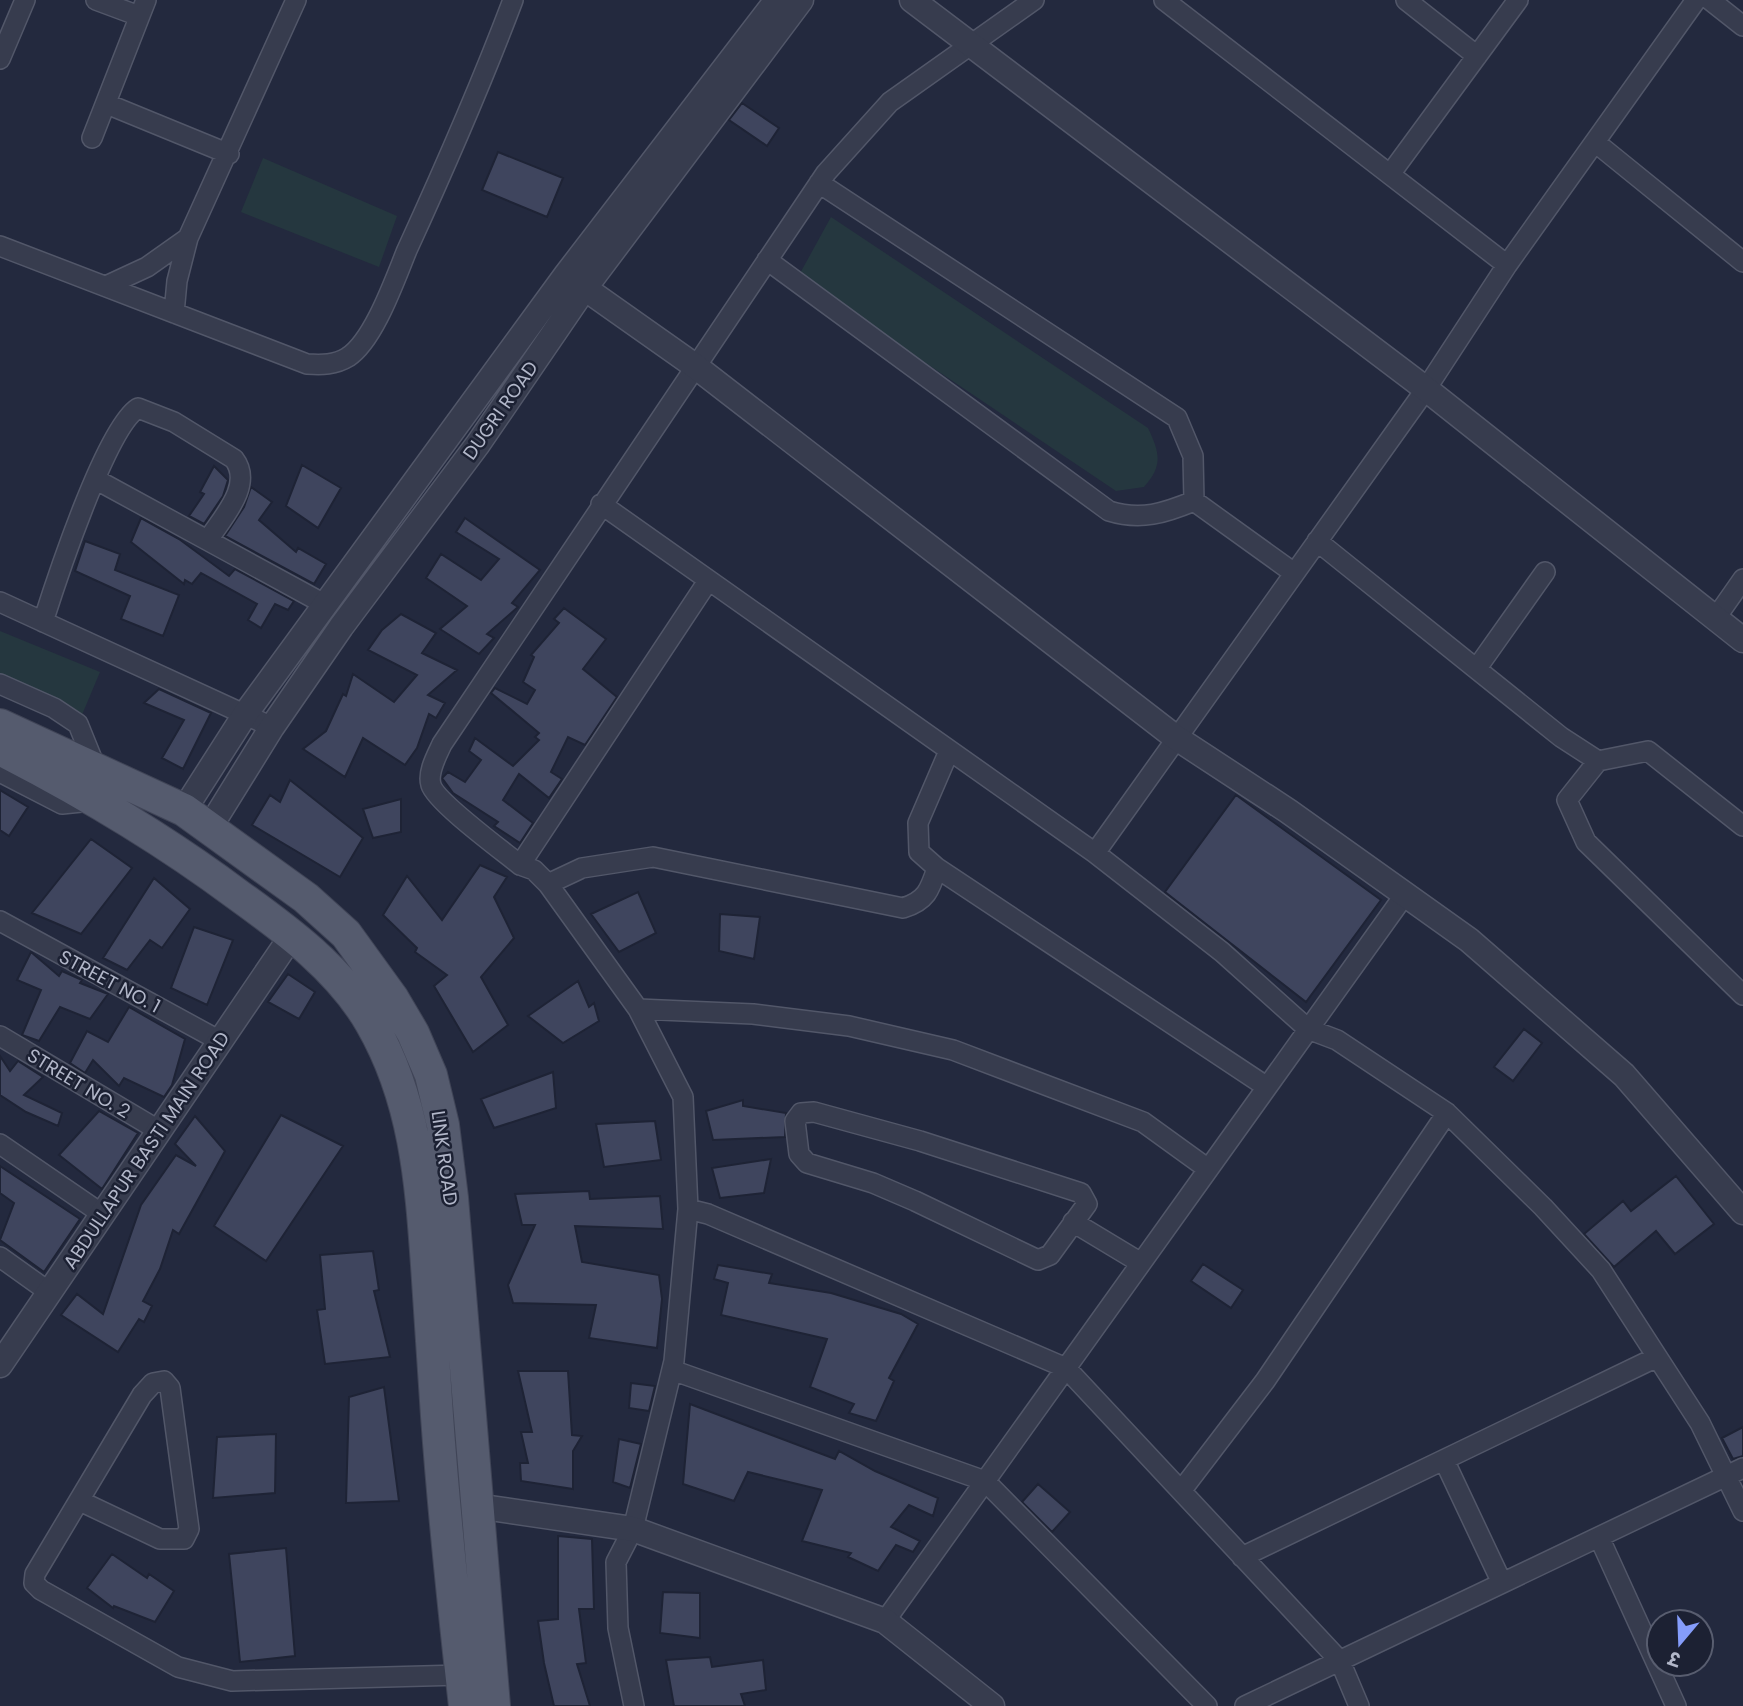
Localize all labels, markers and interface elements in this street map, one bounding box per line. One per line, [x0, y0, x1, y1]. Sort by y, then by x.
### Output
street label: DUGRI ROAD [456, 355, 544, 465]
street label: STREET NO. 1 [54, 943, 165, 1019]
street label: ABDULLAPUR BASTI MAIN ROAD [57, 1026, 236, 1274]
street label: STREET NO. 2 [22, 1042, 136, 1125]
street label: LINK ROAD [424, 1109, 465, 1207]
north arrow [1645, 1608, 1715, 1678]
text: उ [1664, 1644, 1685, 1673]

